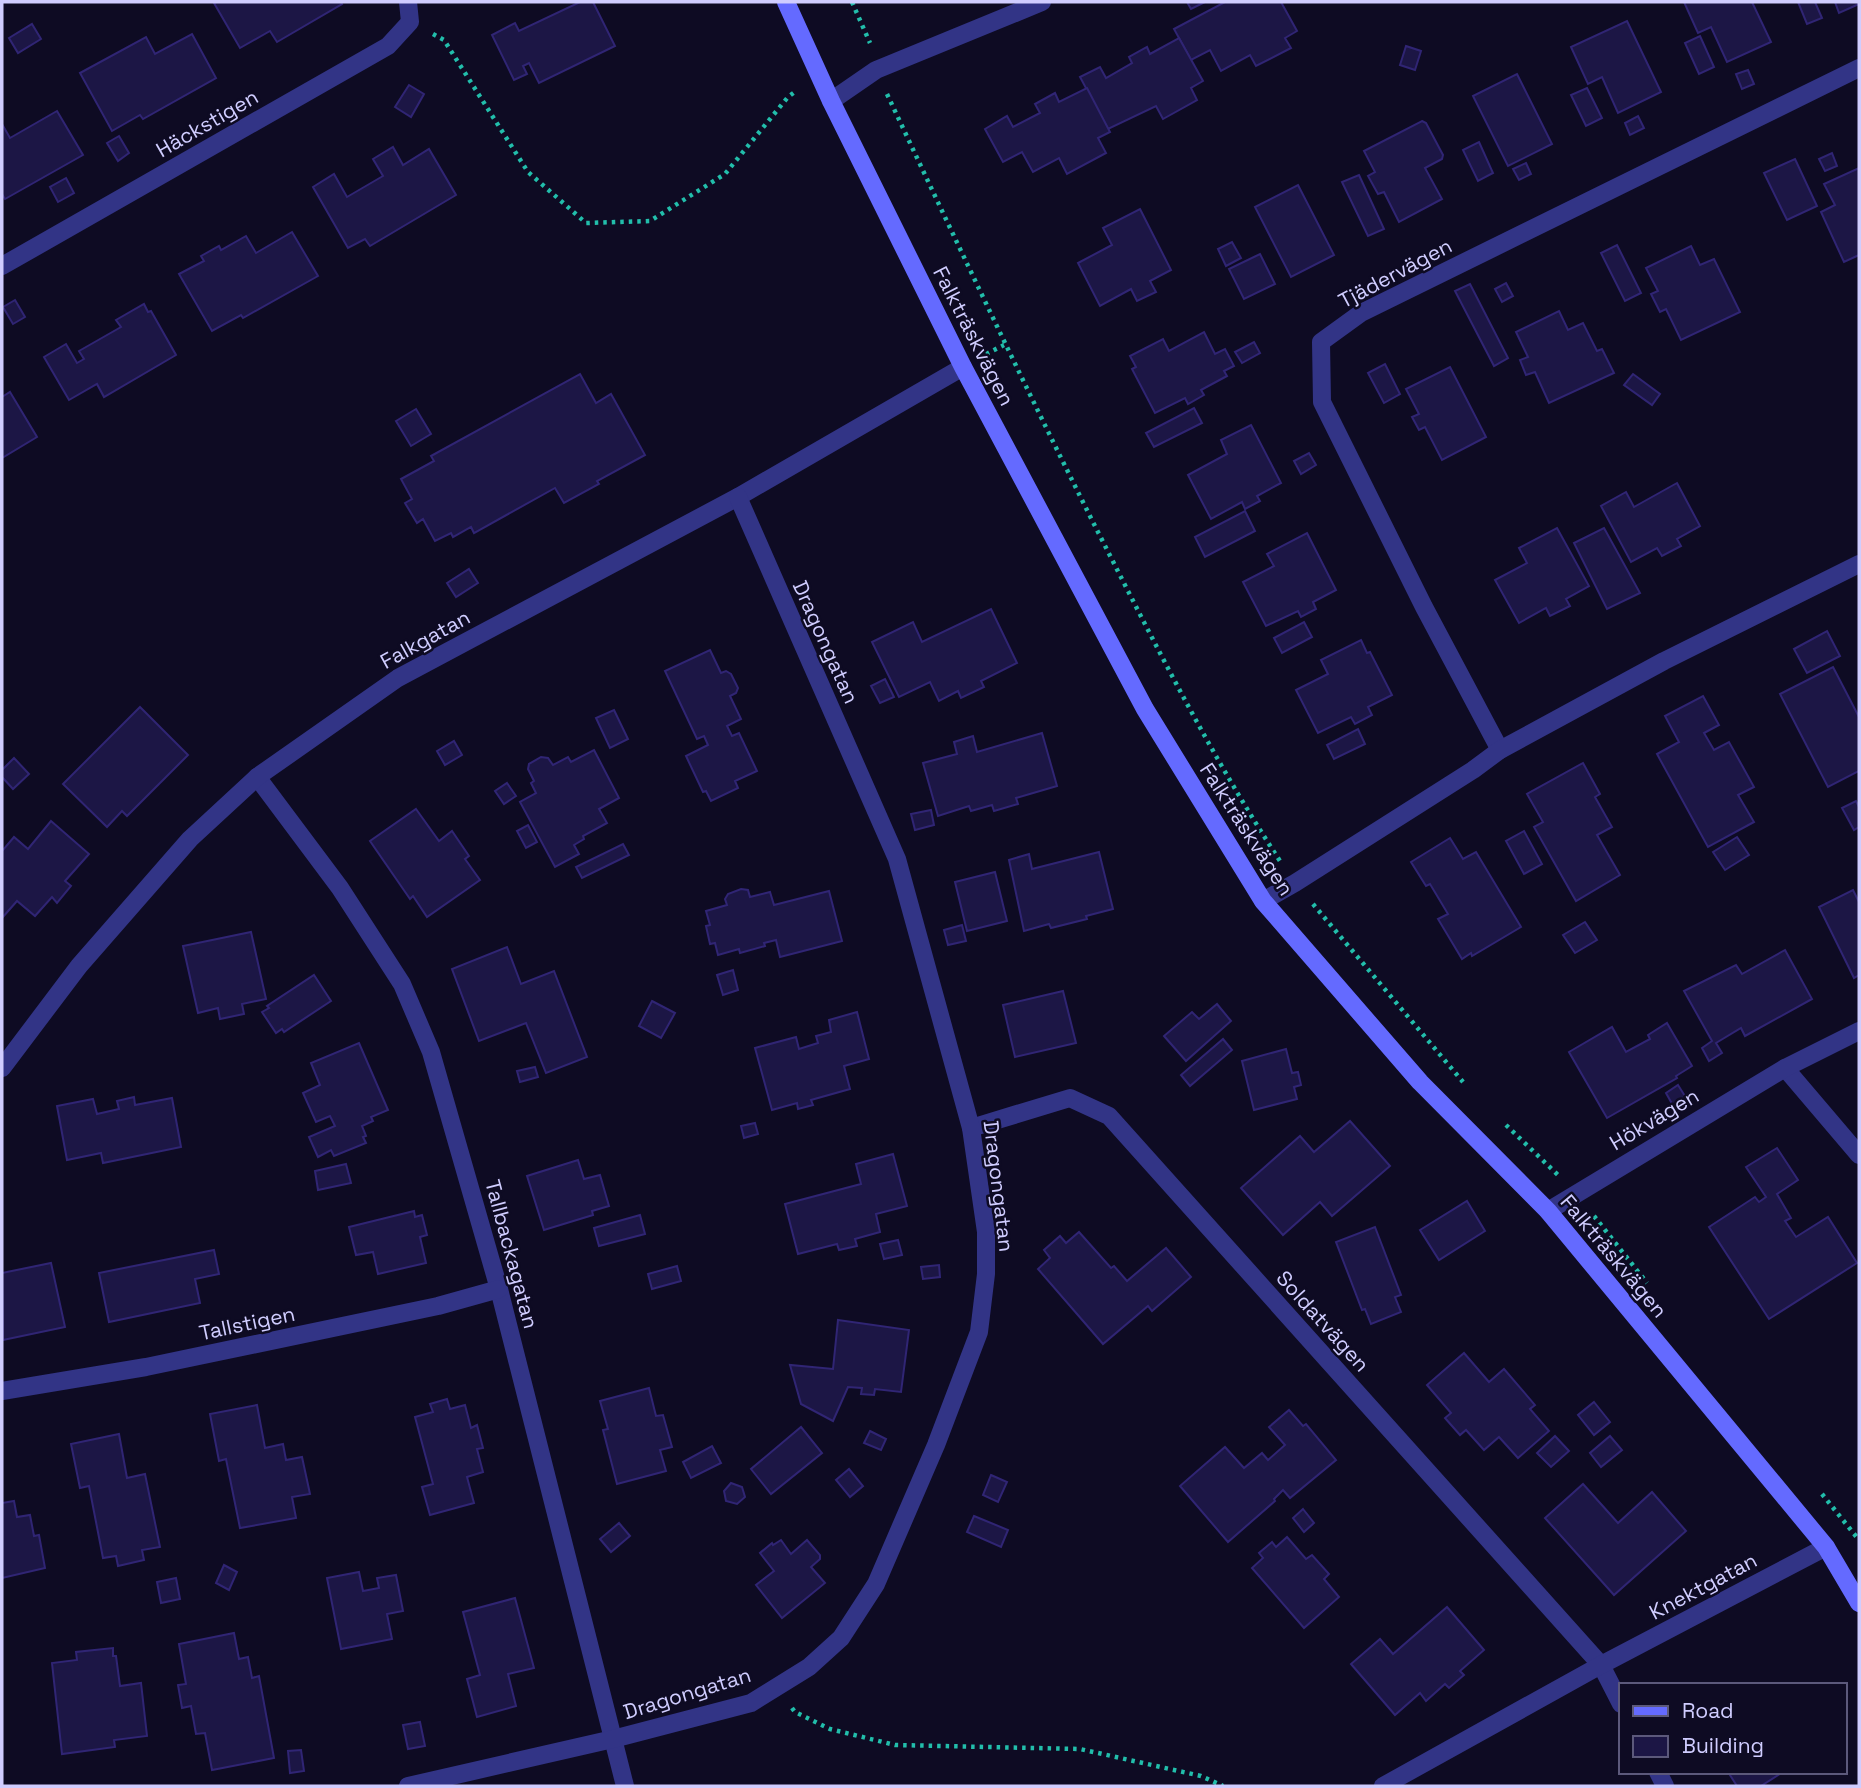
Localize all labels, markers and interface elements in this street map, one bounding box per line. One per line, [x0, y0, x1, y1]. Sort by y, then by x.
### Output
street label: Häckstigen [151, 83, 263, 163]
street label: Tjädervägen [1334, 232, 1456, 314]
street label: Falkträskvägen [927, 262, 1021, 410]
street label: Dragongatan [787, 576, 865, 708]
street label: Falkgatan [375, 603, 475, 675]
street label: Falkträskvägen [1194, 758, 1300, 900]
street label: Hökvägen [1604, 1082, 1704, 1156]
street label: Dragongatan [978, 1119, 1020, 1253]
street label: Tallbackagatan [479, 1177, 545, 1331]
street label: Falkträskvägen [1555, 1189, 1673, 1323]
street label: Soldatvägen [1270, 1265, 1376, 1377]
street label: Tallstigen [197, 1300, 297, 1346]
street label: Knektgatan [1645, 1546, 1761, 1626]
street label: Dragongatan [620, 1661, 754, 1725]
legend [1619, 1683, 1847, 1774]
text: Road [1682, 1697, 1734, 1724]
text: Building [1682, 1732, 1764, 1759]

